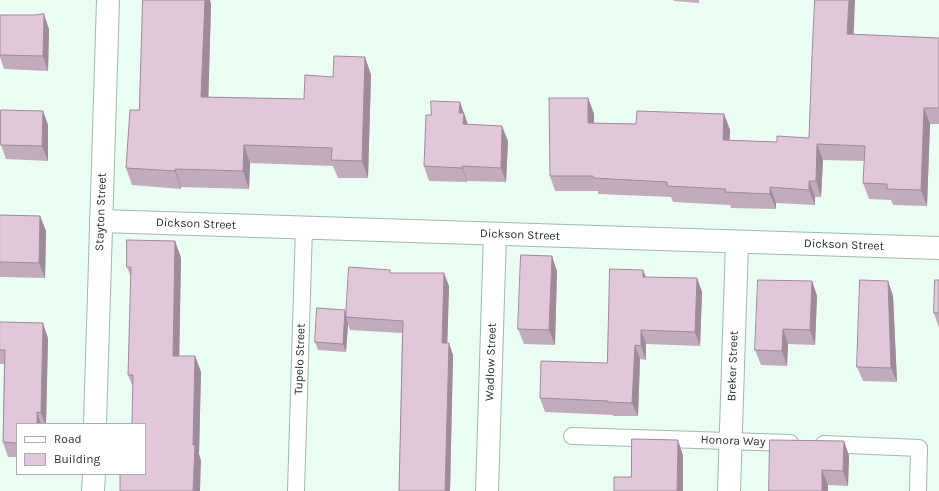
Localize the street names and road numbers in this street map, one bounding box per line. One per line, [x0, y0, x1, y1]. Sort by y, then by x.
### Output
street label: Stayton Street [92, 173, 110, 251]
street label: Dickson Street [156, 215, 236, 233]
street label: Dickson Street [480, 226, 560, 244]
street label: Dickson Street [804, 236, 884, 254]
street label: Tupelo Street [292, 323, 308, 395]
street label: Wadlow Street [482, 323, 500, 401]
street label: Breker Street [725, 330, 741, 402]
street label: Honora Way [700, 433, 766, 449]

